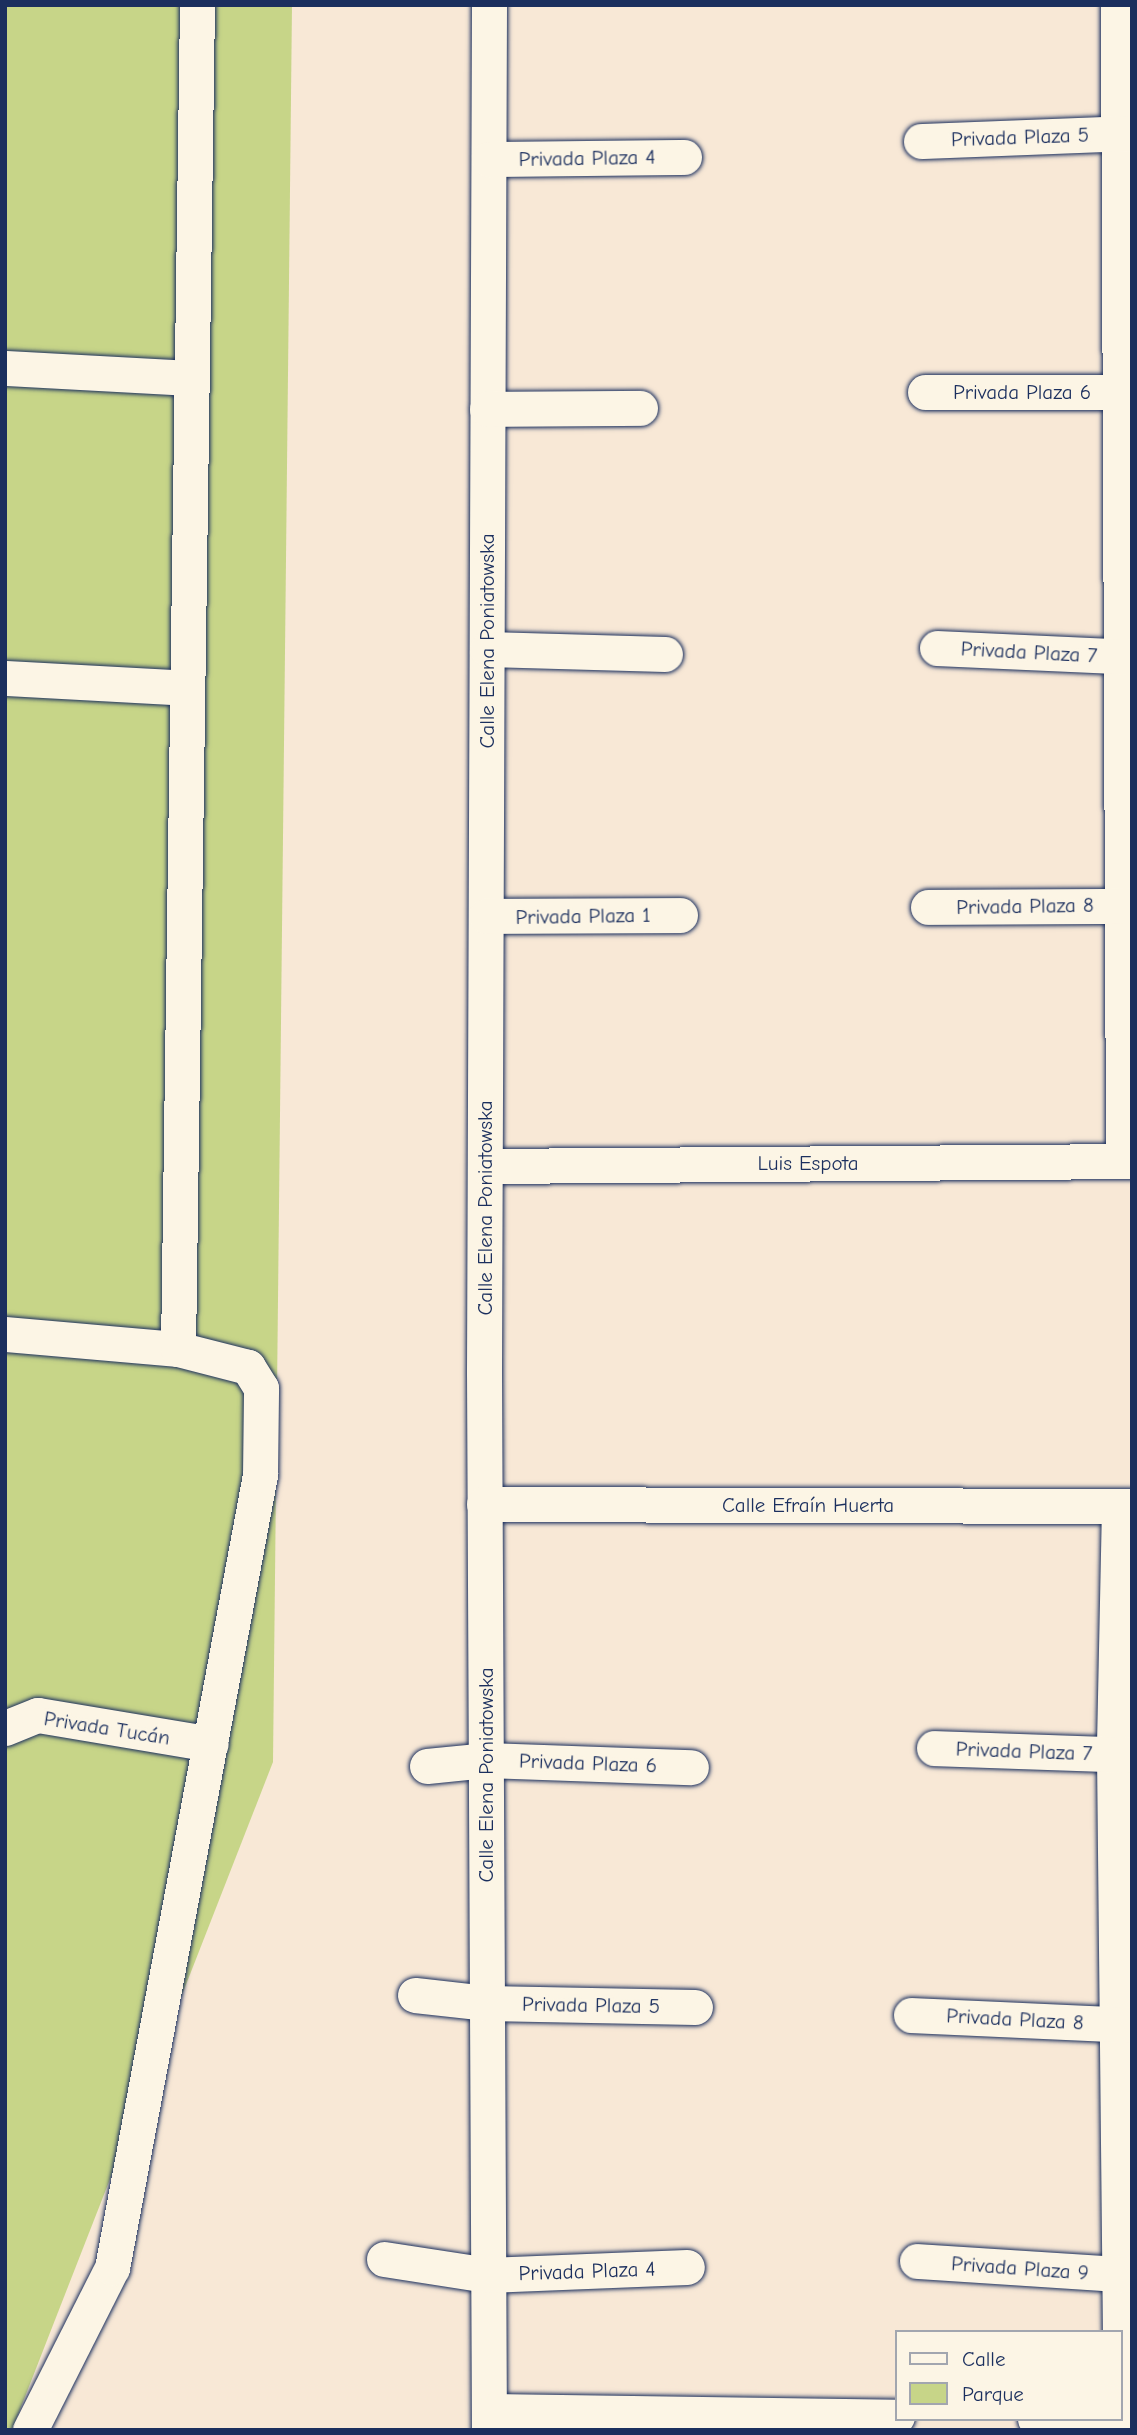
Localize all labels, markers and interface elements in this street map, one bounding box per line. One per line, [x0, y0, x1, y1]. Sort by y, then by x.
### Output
street label: Privada Plaza 5 [951, 122, 1089, 152]
street label: Privada Plaza 4 [518, 144, 656, 172]
street label: Privada Plaza 6 [953, 379, 1091, 405]
street label: Calle Elena Poniatowska [474, 533, 500, 749]
street label: Privada Plaza 7 [960, 636, 1098, 668]
street label: Privada Plaza 8 [956, 892, 1094, 920]
street label: Privada Plaza 1 [515, 902, 651, 930]
street label: Calle Elena Poniatowska [472, 1100, 498, 1316]
street label: Luis Espota [757, 1150, 859, 1176]
street label: Calle Efraín Huerta [722, 1492, 894, 1518]
street label: Calle Elena Poniatowska [473, 1667, 499, 1883]
street label: Privada Tucán [42, 1706, 172, 1750]
street label: Privada Plaza 7 [955, 1736, 1093, 1766]
street label: Privada Plaza 6 [519, 1748, 657, 1778]
street label: Privada Plaza 5 [522, 1991, 660, 2019]
street label: Privada Plaza 8 [946, 2003, 1084, 2035]
street label: Privada Plaza 9 [950, 2251, 1090, 2285]
street label: Privada Plaza 4 [518, 2256, 656, 2286]
legend [895, 2330, 1123, 2421]
text: Calle [962, 2347, 1005, 2371]
text: Parque [962, 2382, 1024, 2406]

